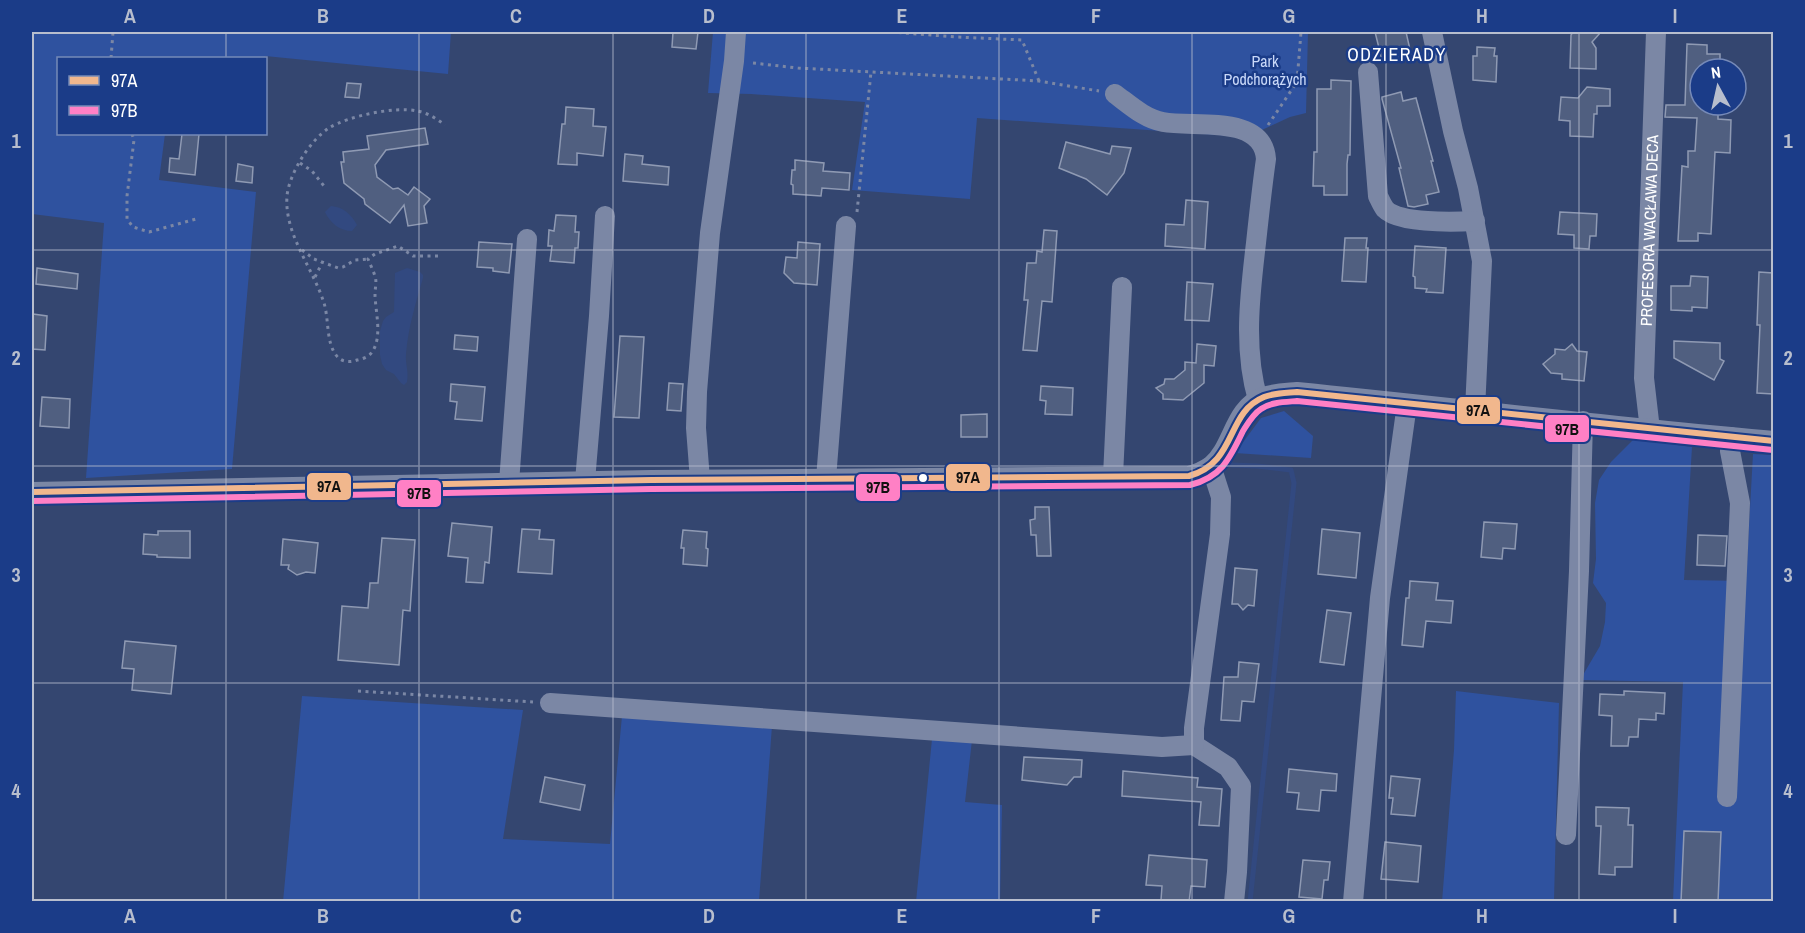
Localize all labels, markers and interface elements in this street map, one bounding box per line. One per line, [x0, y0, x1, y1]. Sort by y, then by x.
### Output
text: A [124, 2, 136, 29]
text: B [317, 2, 329, 29]
text: C [510, 2, 522, 29]
text: D [703, 2, 715, 29]
text: E [897, 2, 908, 29]
text: F [1091, 2, 1101, 29]
text: G [1283, 2, 1295, 29]
text: H [1476, 2, 1488, 29]
text: I [1673, 2, 1677, 29]
district label: ODZIERADY [1347, 42, 1447, 67]
park label: Park Podchorążych [1223, 50, 1307, 90]
legend [57, 57, 267, 135]
north arrow [1688, 57, 1748, 117]
text: N [1710, 61, 1722, 84]
text: 97A [111, 68, 137, 93]
text: 97B [111, 98, 137, 123]
text: 1 [11, 127, 21, 154]
text: 1 [1783, 127, 1793, 154]
street label: PROFESORA WACŁAWA DECA [1635, 134, 1663, 326]
text: 2 [11, 344, 21, 371]
text: 2 [1783, 344, 1793, 371]
line badge: 97A [1456, 396, 1501, 425]
text: 97A [1466, 399, 1491, 421]
line badge: 97B [1544, 414, 1590, 443]
text: 97B [1555, 418, 1579, 440]
line badge: 97A [945, 463, 991, 492]
text: 97A [956, 466, 981, 488]
line badge: 97A [306, 472, 352, 501]
unlabelled marker [917, 472, 929, 484]
line badge: 97B [855, 473, 901, 502]
text: 97A [317, 475, 342, 497]
text: 97B [866, 476, 890, 498]
line badge: 97B [396, 479, 442, 508]
text: 97B [407, 482, 431, 504]
text: 3 [11, 561, 21, 588]
text: 3 [1783, 561, 1793, 588]
text: 4 [11, 777, 21, 804]
text: 4 [1783, 777, 1793, 804]
text: A [124, 902, 136, 929]
text: B [317, 902, 329, 929]
text: C [510, 902, 522, 929]
text: D [703, 902, 715, 929]
text: E [897, 902, 908, 929]
text: F [1091, 902, 1101, 929]
text: G [1283, 902, 1295, 929]
text: H [1476, 902, 1488, 929]
text: I [1673, 902, 1677, 929]

